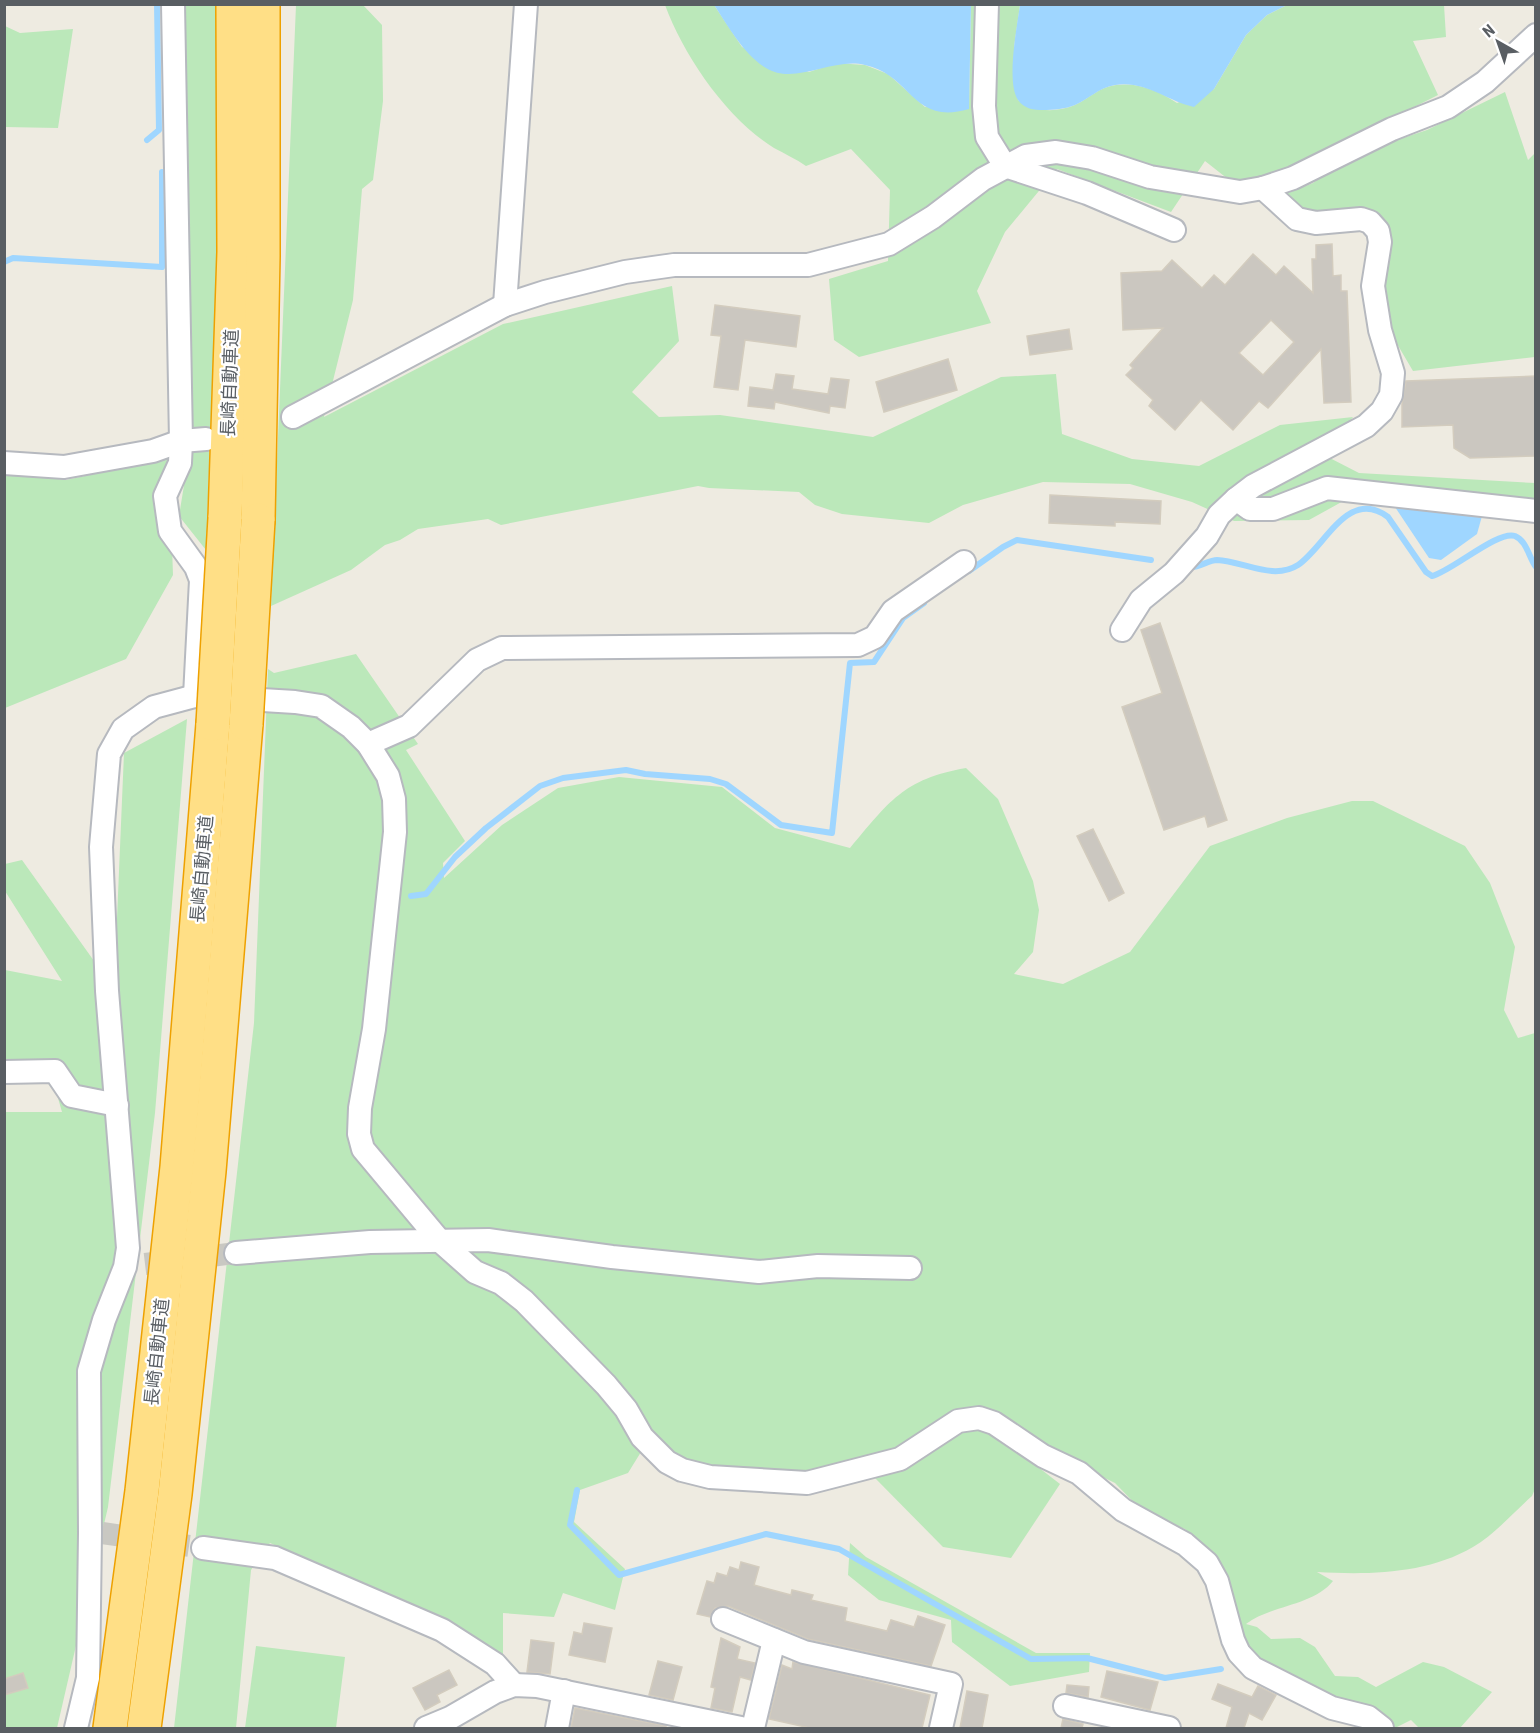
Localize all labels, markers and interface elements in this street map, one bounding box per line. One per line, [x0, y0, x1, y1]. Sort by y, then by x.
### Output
north arrow [1468, 12, 1528, 72]
text: N [1479, 20, 1499, 41]
street label: 長崎自動車道 [217, 329, 242, 437]
street label: 長崎自動車道 [186, 814, 217, 924]
street label: 長崎自動車道 [140, 1297, 173, 1407]

